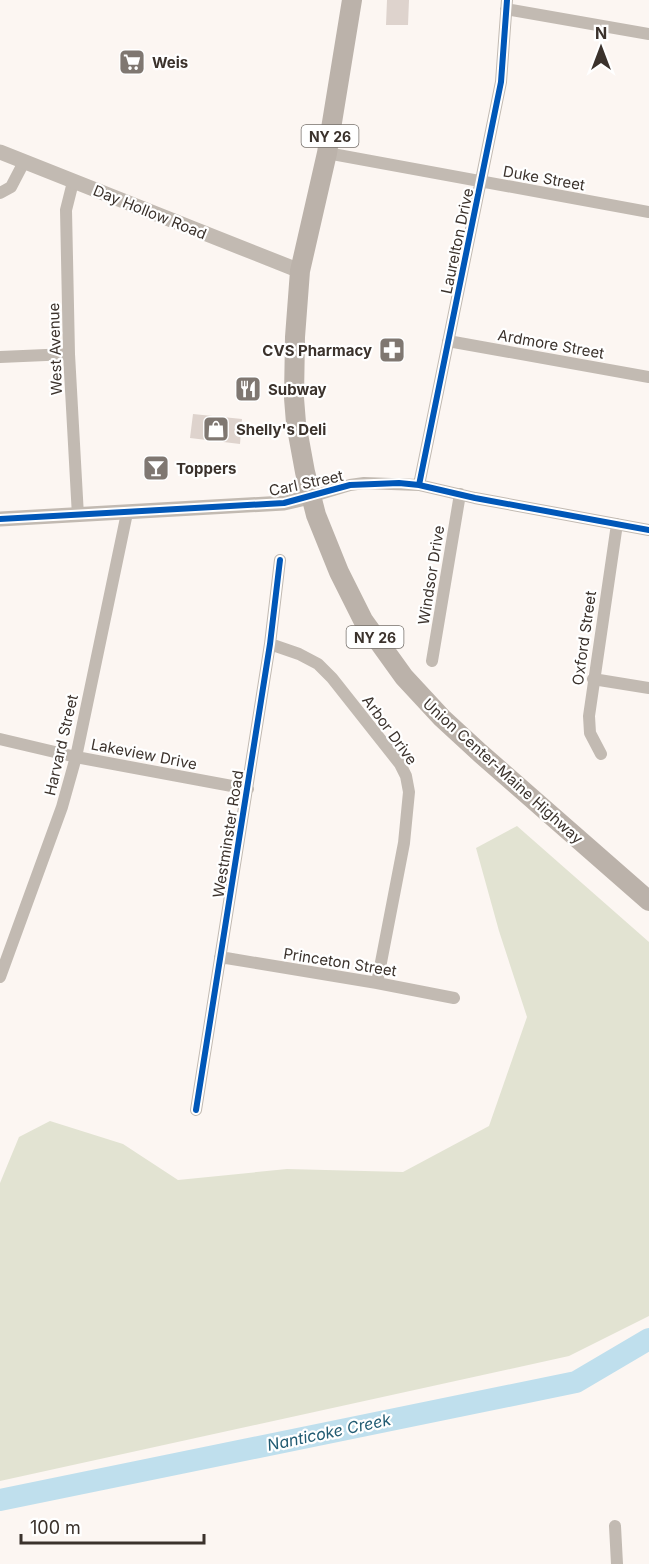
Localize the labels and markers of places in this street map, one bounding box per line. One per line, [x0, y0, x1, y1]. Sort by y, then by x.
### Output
supermarket icon: Weis [117, 47, 147, 77]
place label: Weis [152, 53, 188, 72]
pharmacy icon: CVS Pharmacy [377, 335, 407, 365]
place label: CVS Pharmacy [262, 341, 372, 360]
restaurant icon: Subway [233, 374, 263, 404]
place label: Subway [268, 380, 327, 399]
shop icon: Shelly's Deli [201, 414, 231, 444]
place label: Shelly's Deli [236, 420, 326, 439]
bar icon: Toppers [141, 453, 171, 483]
place label: Toppers [176, 459, 236, 478]

